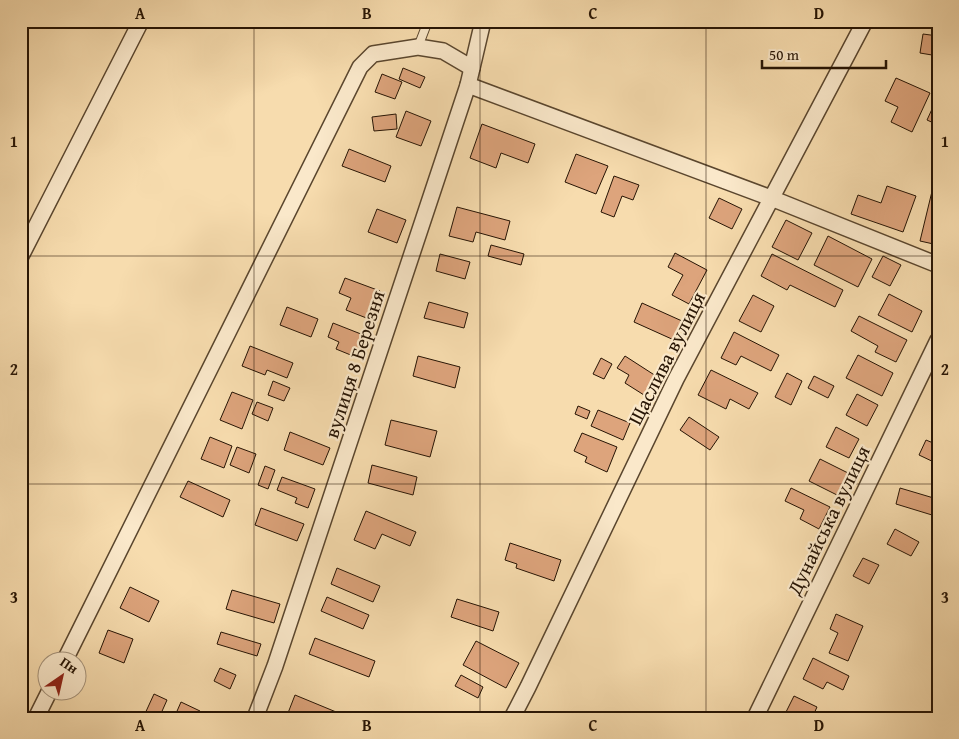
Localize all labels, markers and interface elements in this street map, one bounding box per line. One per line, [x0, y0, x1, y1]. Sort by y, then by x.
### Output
text: A [135, 1, 146, 25]
text: B [362, 1, 372, 25]
text: C [588, 1, 598, 25]
text: D [814, 1, 824, 25]
scale bar [762, 38, 885, 70]
text: 50 m [769, 44, 800, 65]
text: 1 [10, 129, 18, 153]
text: 1 [941, 129, 949, 153]
street label: вулиця 8 Березня [316, 286, 392, 442]
street label: Щаслива вулиця [620, 286, 712, 430]
text: 2 [10, 357, 18, 381]
text: 2 [941, 357, 949, 381]
street label: Дунайська вулиця [779, 440, 877, 601]
text: 3 [10, 585, 18, 609]
text: 3 [941, 585, 949, 609]
north arrow [38, 652, 88, 702]
text: Пн [56, 652, 83, 679]
text: A [135, 713, 146, 737]
text: B [362, 713, 372, 737]
text: C [588, 713, 598, 737]
text: D [814, 713, 824, 737]

